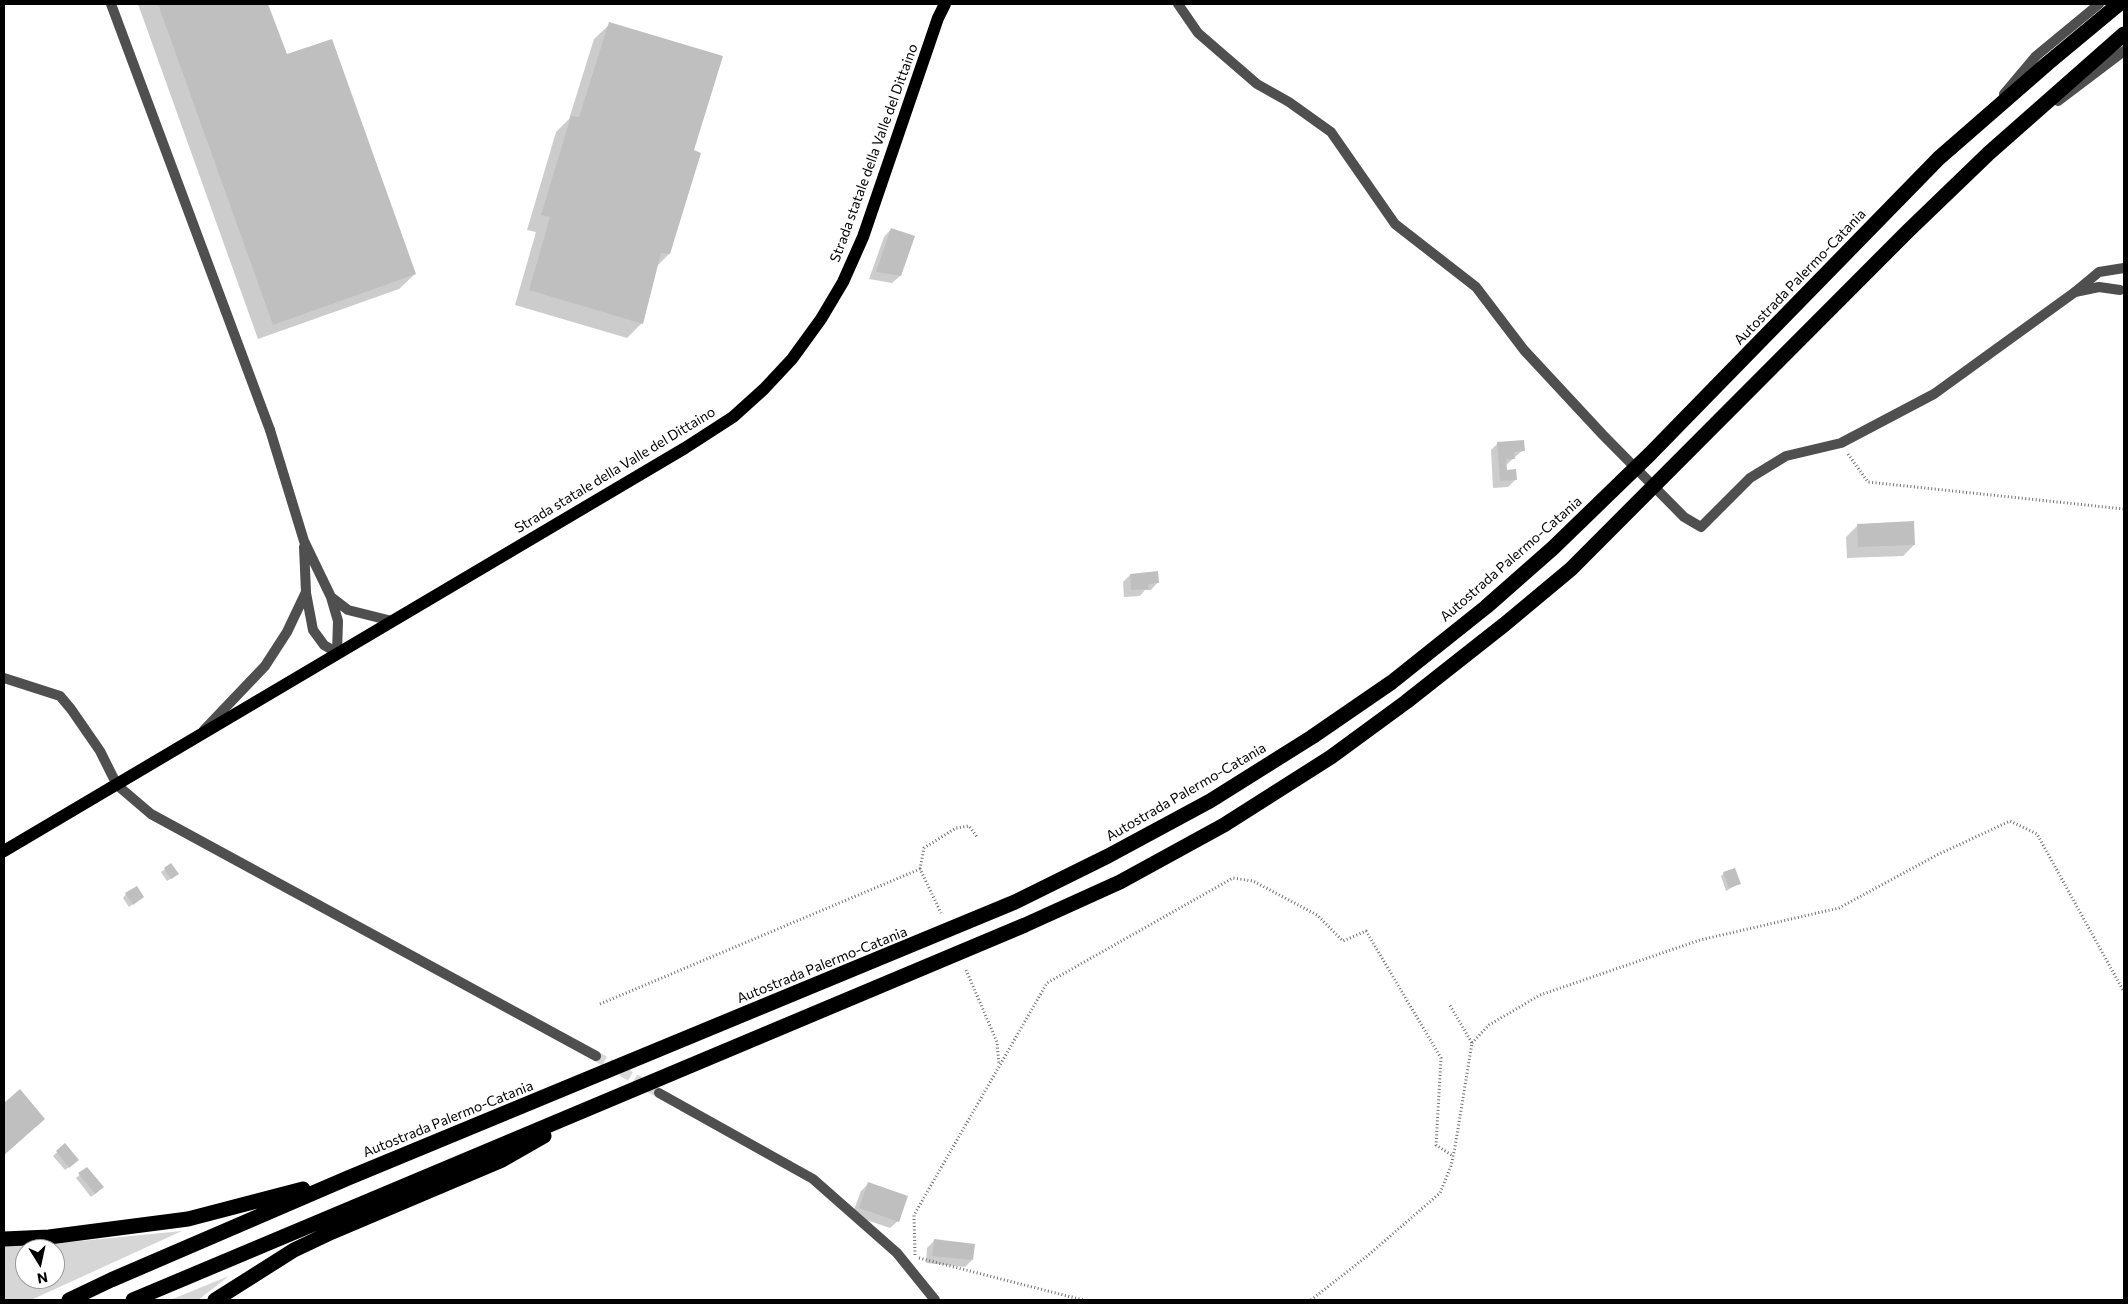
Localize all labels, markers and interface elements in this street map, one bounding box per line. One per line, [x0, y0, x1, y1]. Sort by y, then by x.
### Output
street label: Strada statale della Valle del Dittaino [827, 42, 921, 264]
street label: Autostrada Palermo-Catania [1731, 206, 1869, 348]
street label: Strada statale della Valle del Dittaino [512, 403, 718, 537]
street label: Autostrada Palermo-Catania [1437, 493, 1585, 625]
street label: Autostrada Palermo-Catania [1103, 739, 1269, 845]
street label: Autostrada Palermo-Catania [734, 923, 910, 1007]
street label: Autostrada Palermo-Catania [360, 1077, 536, 1161]
north arrow [15, 1239, 65, 1289]
text: N [36, 1269, 49, 1288]

